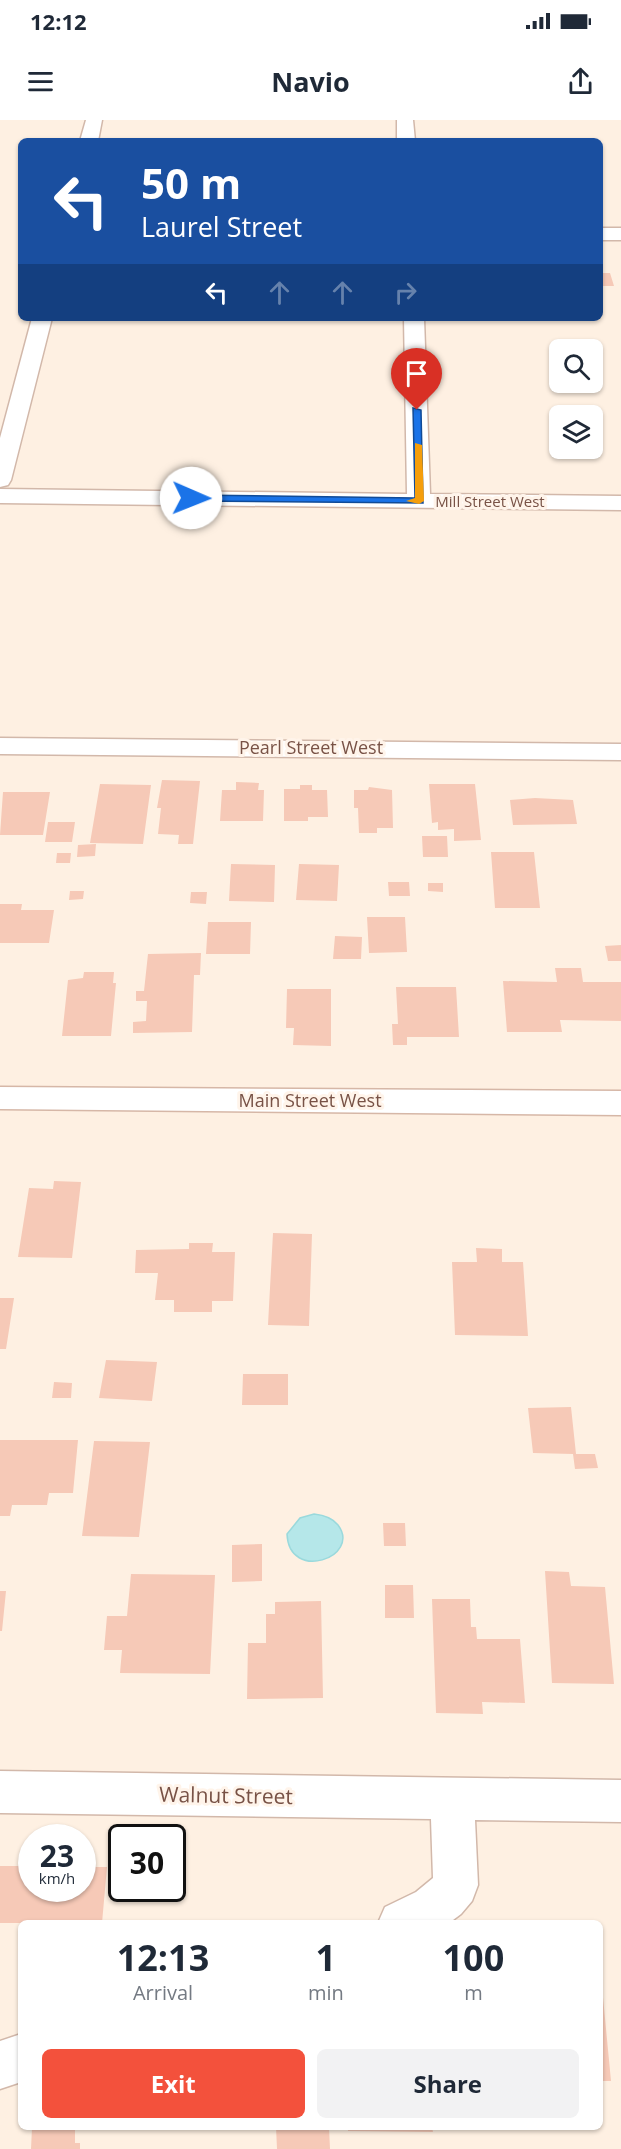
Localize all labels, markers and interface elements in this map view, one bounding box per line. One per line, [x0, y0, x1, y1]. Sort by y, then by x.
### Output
text: 12:12 [30, 6, 87, 36]
text: Navio [271, 63, 350, 100]
icon: menu [24, 65, 57, 98]
icon: share [564, 65, 597, 98]
text: 50 m [141, 154, 241, 211]
icon: left [42, 162, 120, 240]
text: Laurel Street [141, 208, 302, 245]
icon: left [200, 276, 233, 309]
icon: ahead [263, 276, 296, 309]
icon: ahead [326, 276, 359, 309]
icon: right [389, 276, 422, 309]
map controls [549, 339, 603, 459]
button: search [549, 339, 603, 393]
pin [391, 348, 442, 410]
icon: arrive [400, 357, 433, 390]
button: layers [549, 405, 603, 459]
position arrow [159, 466, 223, 530]
street label: Mill Street West [435, 491, 545, 511]
street label: Pearl Street West [239, 735, 383, 759]
street label: Main Street West [238, 1088, 382, 1112]
street label: Walnut Street [159, 1780, 293, 1810]
speed limit sign: 30 [108, 1824, 186, 1902]
text: 23 [40, 1835, 74, 1876]
text: km/h [39, 1868, 75, 1888]
text: 12:13 [117, 1933, 209, 1982]
text: 1 [316, 1933, 336, 1982]
text: 100 [443, 1933, 504, 1982]
text: Arrival [133, 1979, 193, 2006]
text: min [308, 1979, 344, 2006]
text: m [464, 1979, 483, 2006]
button: Exit [42, 2049, 305, 2118]
button: Share [317, 2049, 579, 2118]

